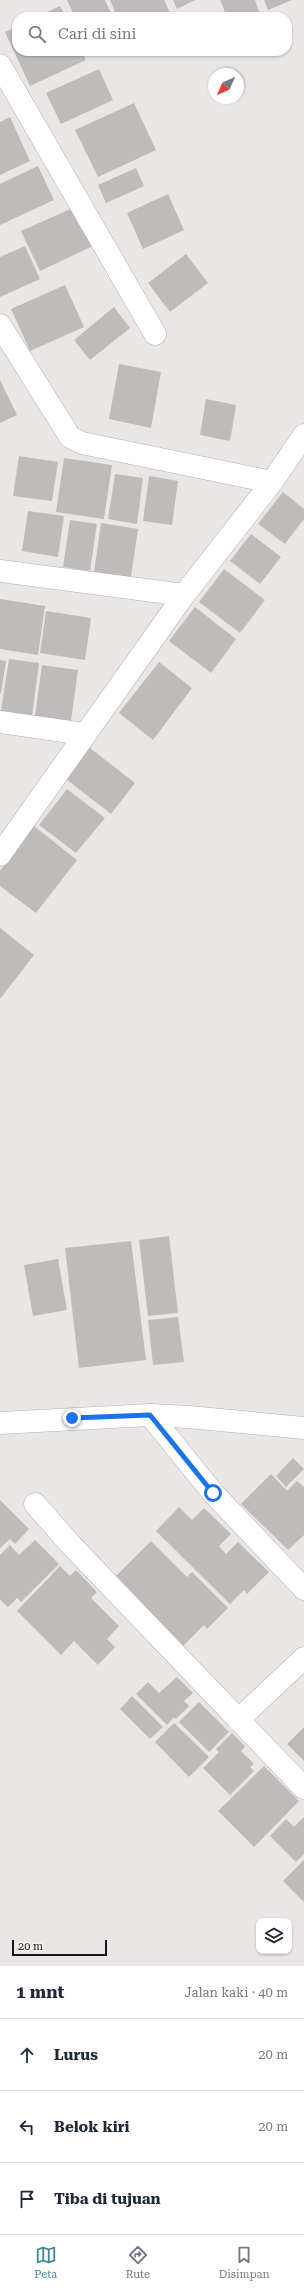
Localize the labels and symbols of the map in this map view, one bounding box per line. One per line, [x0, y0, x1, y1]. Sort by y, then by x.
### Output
north arrow [208, 68, 244, 104]
route end [63, 1409, 81, 1427]
route start [204, 1484, 222, 1502]
scale bar [12, 1938, 107, 1957]

